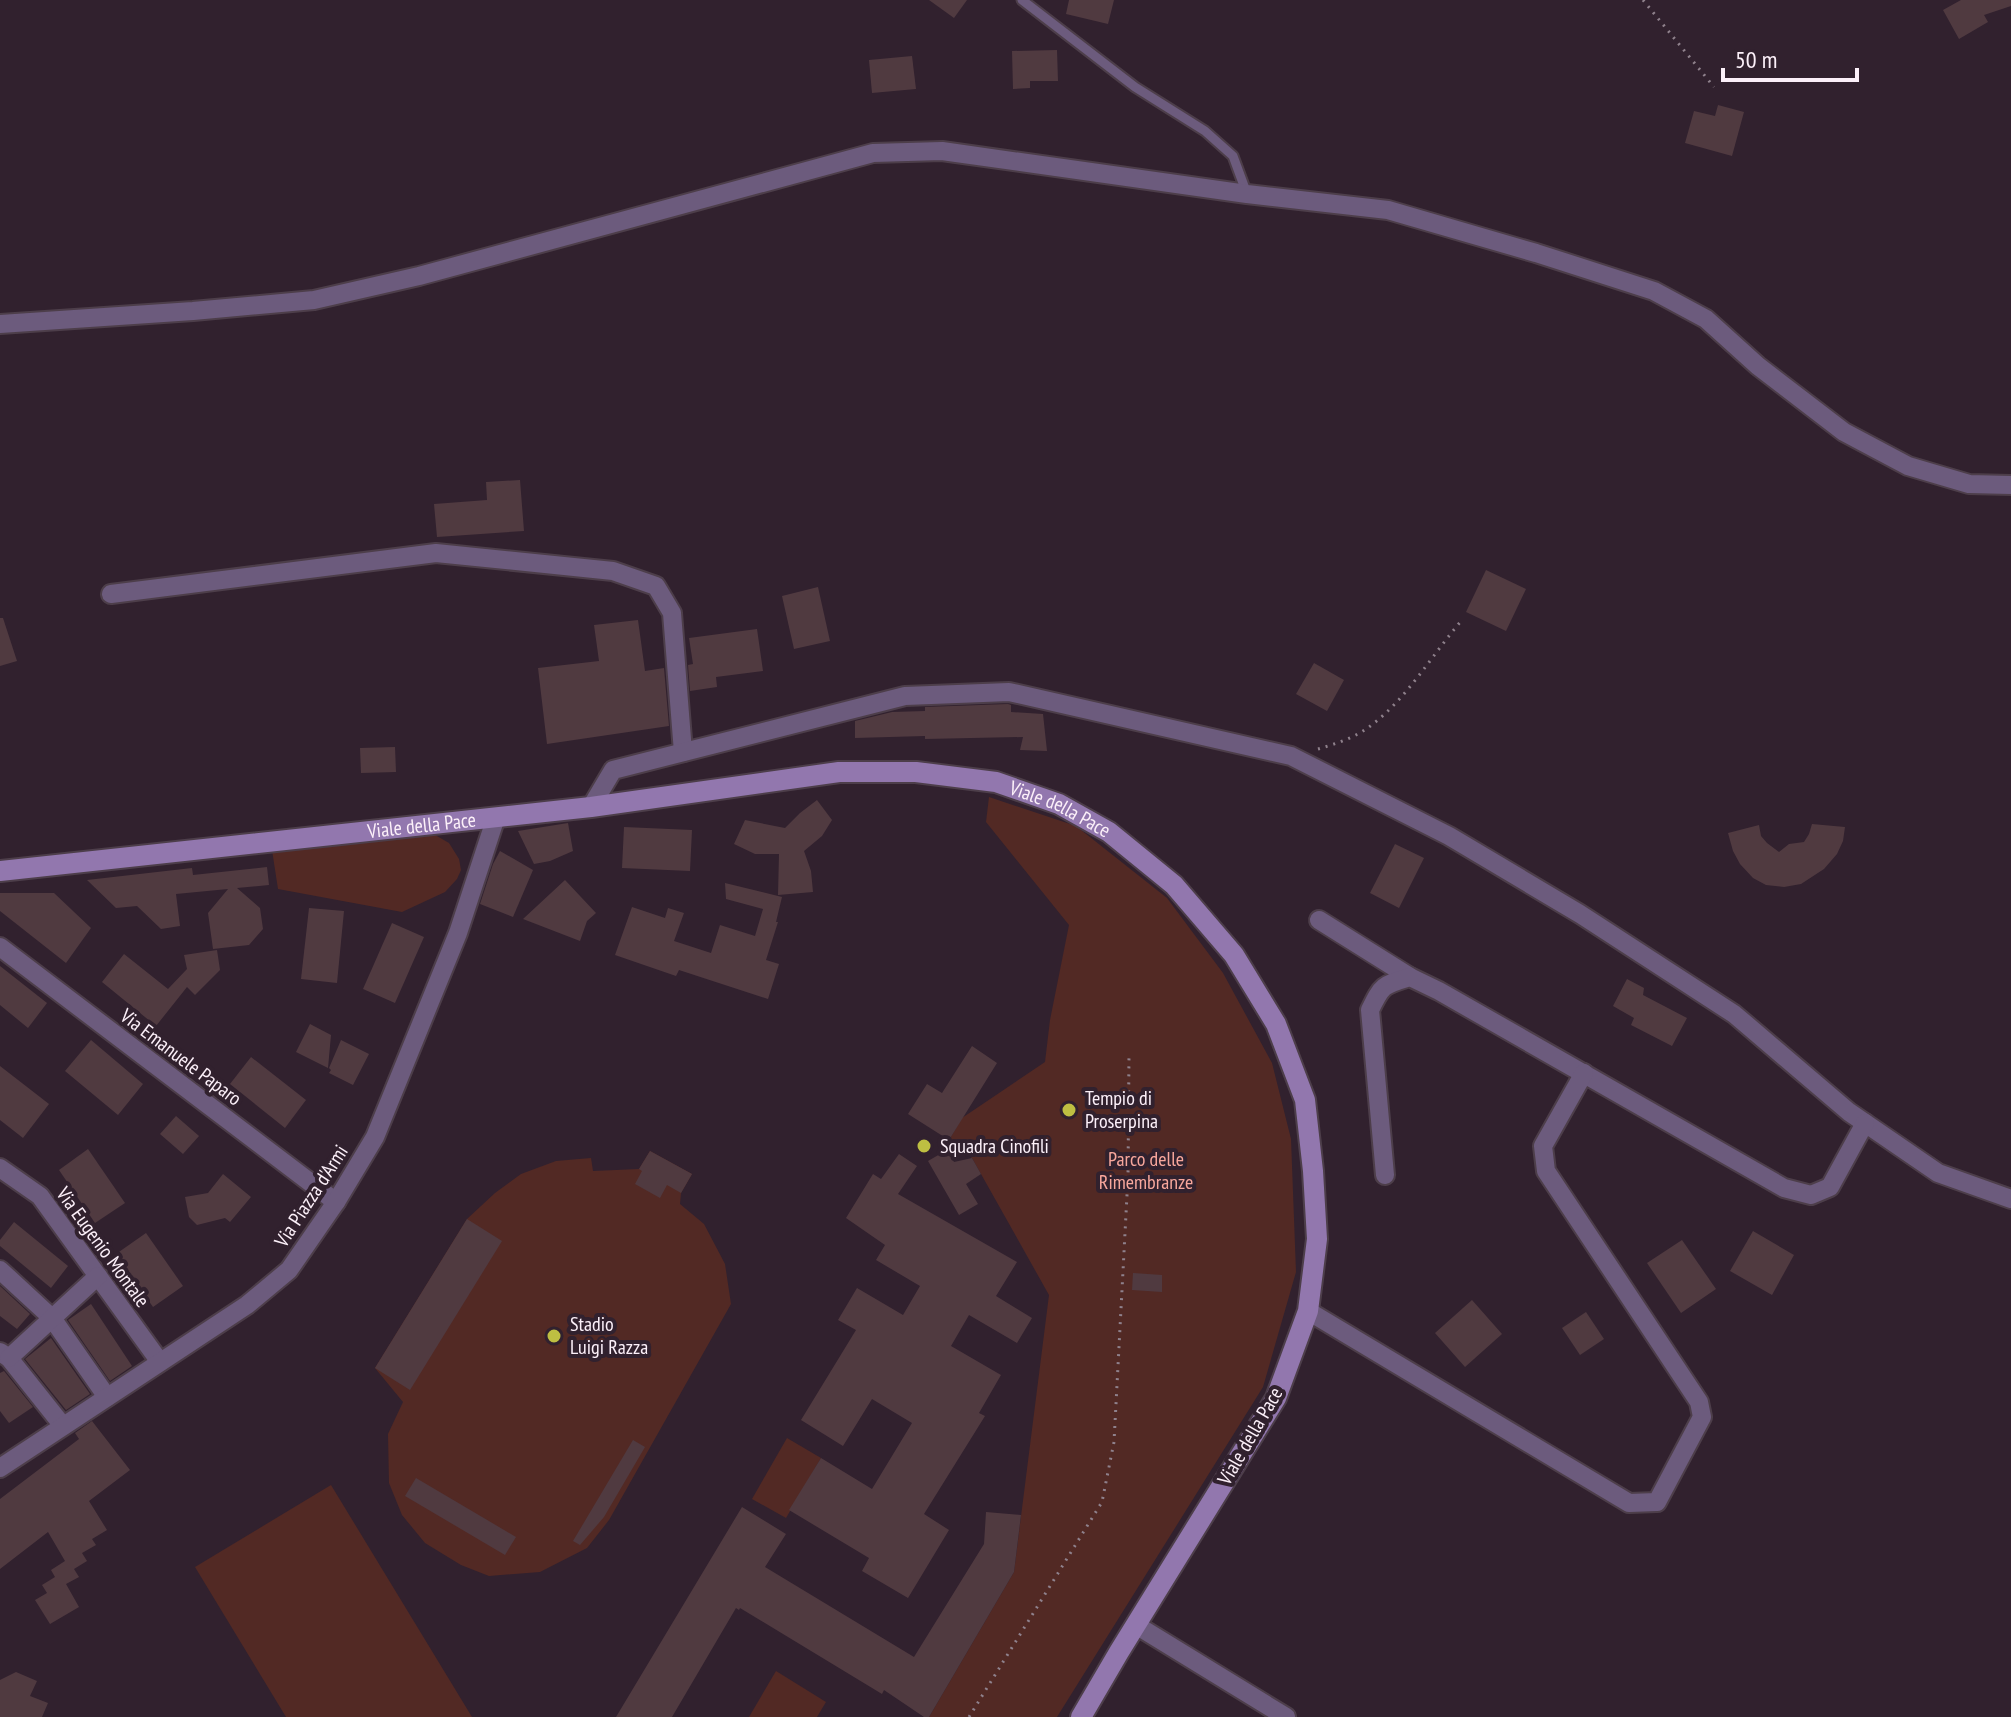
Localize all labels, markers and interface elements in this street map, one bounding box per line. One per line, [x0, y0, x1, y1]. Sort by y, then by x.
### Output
scale bar [1723, 32, 1857, 82]
text: 50 m [1735, 44, 1777, 75]
street label: Viale della Pace [1005, 774, 1115, 843]
street label: Viale della Pace [365, 807, 477, 844]
street label: Via Emanuele Paparo [114, 1002, 247, 1111]
place label: Tempio di Proserpina [1085, 1085, 1158, 1134]
marker: Tempio di Proserpina [1060, 1101, 1078, 1119]
place label: Squadra Cinofili [940, 1133, 1049, 1159]
marker: Squadra Cinofili [915, 1137, 933, 1155]
street label: Via Piazza d'Armi [268, 1140, 354, 1253]
park label: Parco delle Rimembranze [1099, 1146, 1193, 1195]
street label: Via Eugenio Montale [50, 1181, 155, 1312]
place label: Stadio Luigi Razza [570, 1311, 648, 1360]
marker: Stadio Luigi Razza [545, 1327, 563, 1345]
street label: Viale della Pace [1211, 1382, 1288, 1490]

